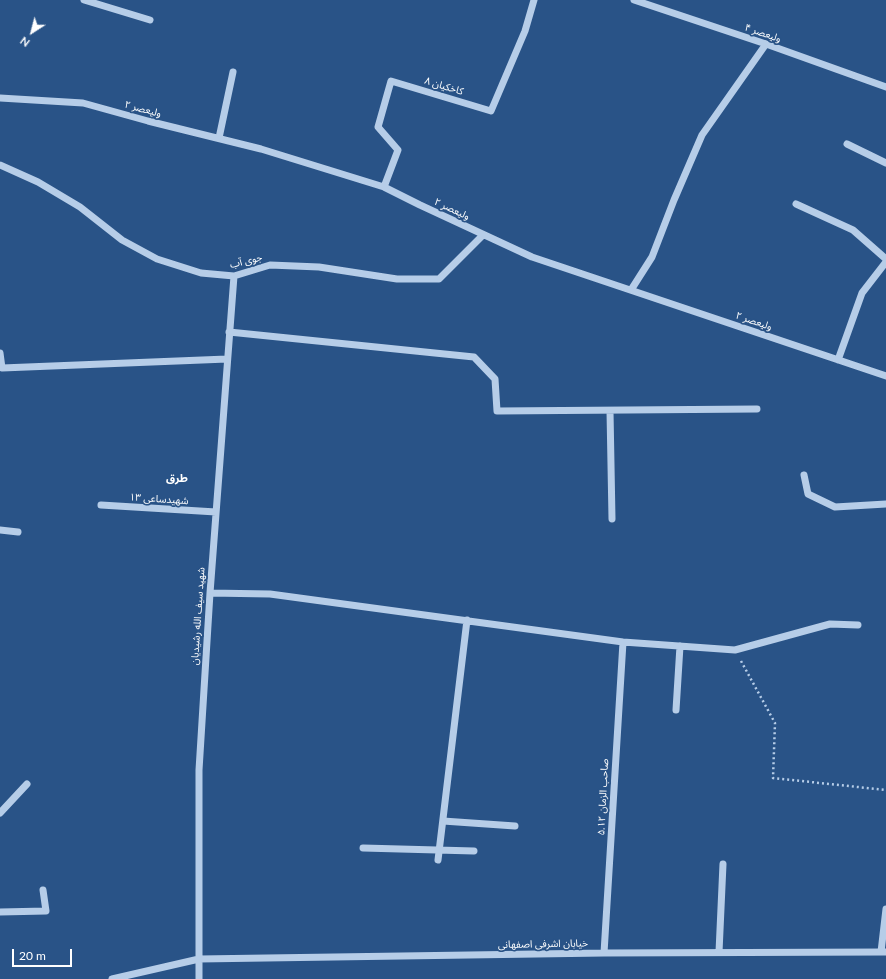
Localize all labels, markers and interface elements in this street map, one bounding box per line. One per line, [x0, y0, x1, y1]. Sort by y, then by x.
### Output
north arrow [12, 12, 52, 52]
street label: ولیعصر ۴ [743, 21, 783, 45]
text: N [17, 34, 32, 50]
street label: کاخکیان ۸ [423, 74, 465, 98]
street label: ولیعصر ۲ [123, 98, 163, 120]
street label: ولیعصر ۲ [432, 196, 472, 222]
street label: جوی آب [229, 251, 263, 271]
street label: ولیعصر ۲ [734, 309, 774, 333]
district label: طرق [166, 471, 188, 485]
street label: شهیدساعی ۱۳ [129, 491, 189, 507]
street label: شهید سیف الله رشیدیان [189, 567, 207, 665]
street label: صاحب الزمان ۵.۱۲ [595, 758, 611, 836]
street label: خیابان اشرفی اصفهانی [498, 937, 588, 951]
scale bar [14, 941, 74, 967]
text: 20 m [19, 948, 46, 963]

